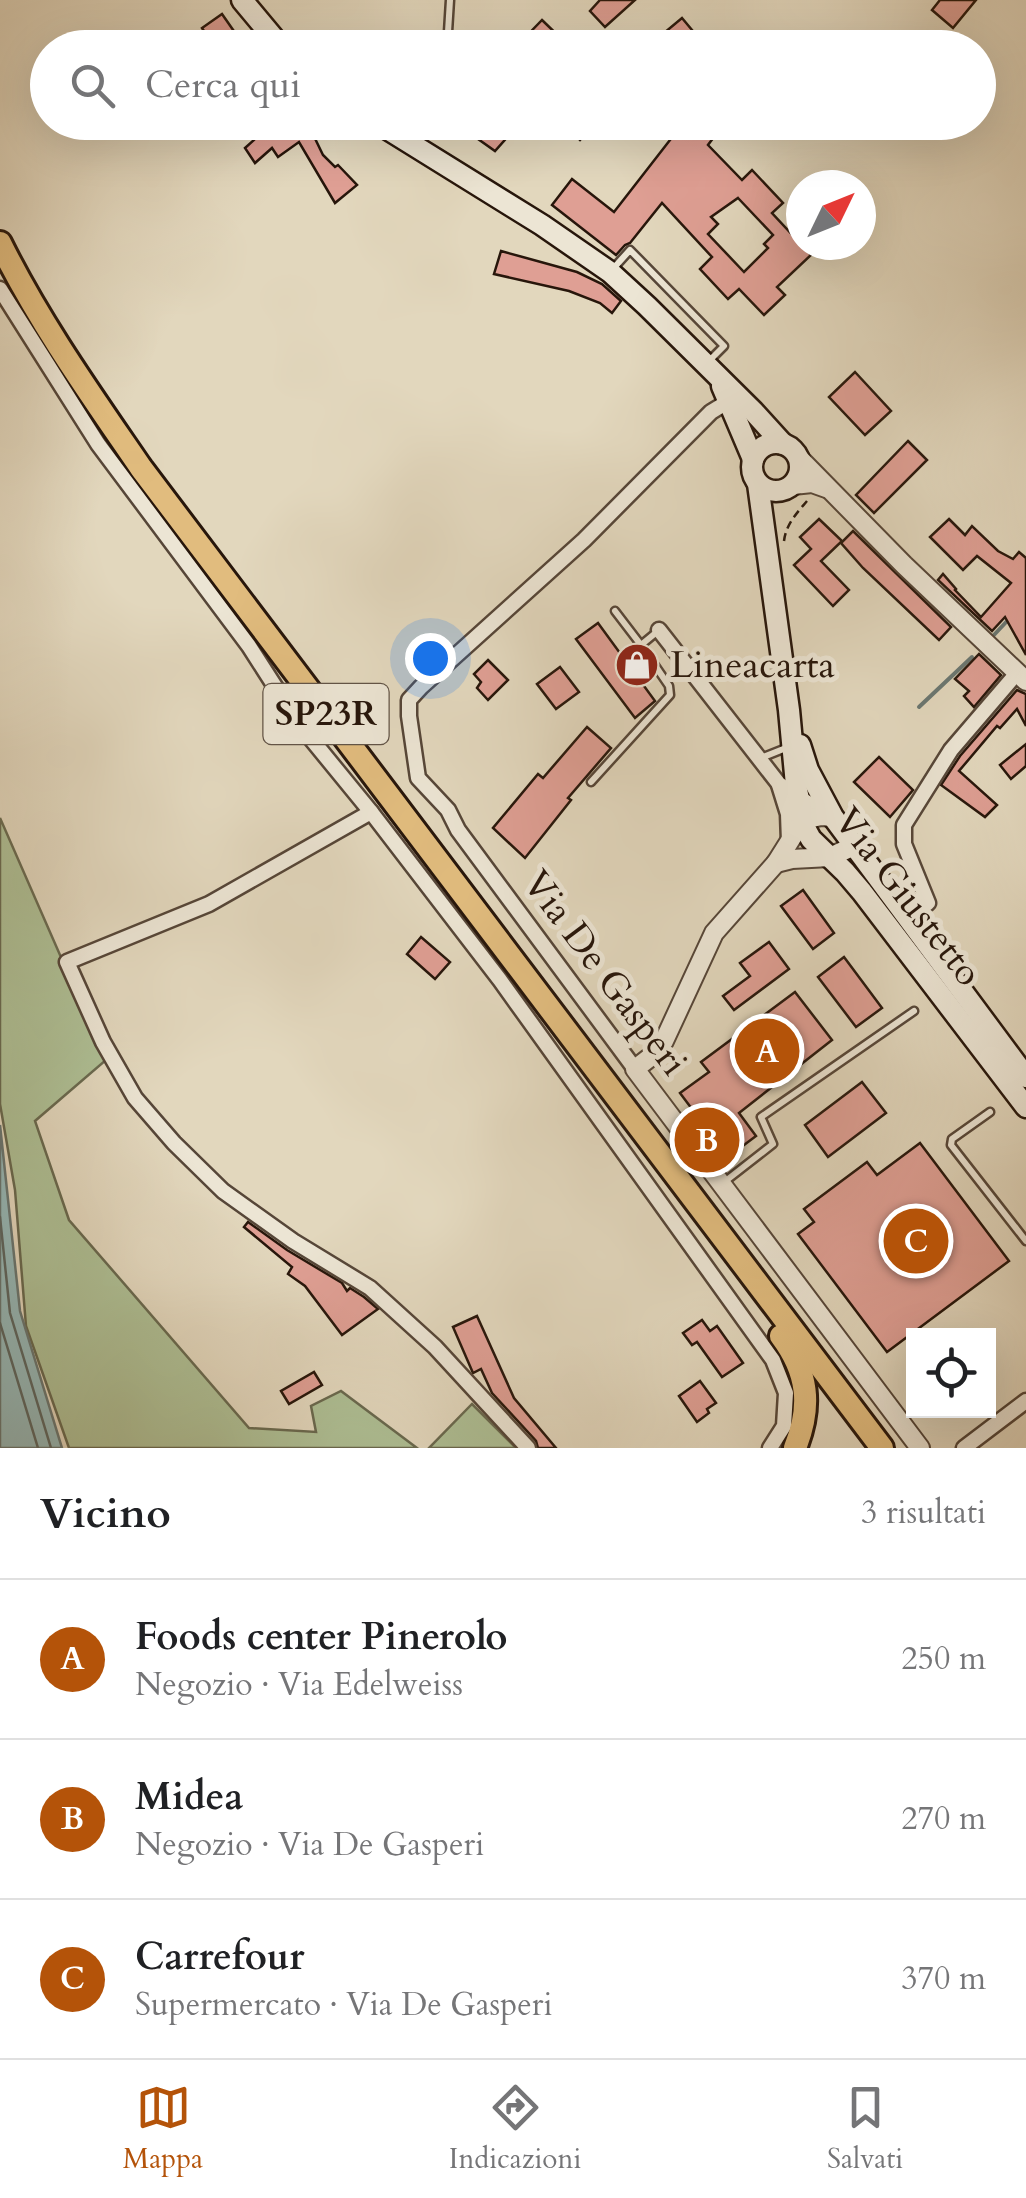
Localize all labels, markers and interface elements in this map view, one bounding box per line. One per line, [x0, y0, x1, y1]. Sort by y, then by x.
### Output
search box [30, 30, 996, 140]
icon: search [65, 58, 120, 113]
text: Cerca qui [145, 59, 301, 111]
north arrow [786, 170, 876, 260]
your location [405, 633, 456, 684]
place label: Lineacarta [670, 639, 835, 691]
shop icon: Lineacarta [614, 642, 660, 688]
road number: SP23R [264, 684, 388, 744]
street label: Via Giustetto [822, 797, 994, 997]
street label: Via De Gasperi [511, 860, 699, 1086]
pin: A [734, 1014, 800, 1088]
pin: B [674, 1102, 740, 1178]
pin: C [884, 1204, 948, 1278]
map controls [906, 1328, 996, 1418]
button: locate [906, 1328, 996, 1418]
text: Vicino [40, 1485, 171, 1542]
text: 3 risultati [861, 1491, 986, 1535]
text: Foods center Pinerolo [135, 1611, 508, 1663]
text: A [60, 1637, 85, 1681]
text: 250 m [901, 1637, 986, 1681]
text: Negozio · Via Edelweiss [135, 1663, 463, 1707]
text: Midea [135, 1771, 243, 1823]
text: B [61, 1797, 84, 1841]
text: 270 m [901, 1797, 986, 1841]
text: Negozio · Via De Gasperi [135, 1823, 484, 1867]
text: Carrefour [135, 1931, 304, 1983]
text: C [60, 1957, 85, 2001]
text: 370 m [901, 1957, 986, 2001]
text: Supermercato · Via De Gasperi [135, 1983, 552, 2027]
tab: Mappa [123, 2080, 203, 2178]
tab: Indicazioni [449, 2080, 581, 2178]
tab: Salvati [827, 2080, 903, 2178]

